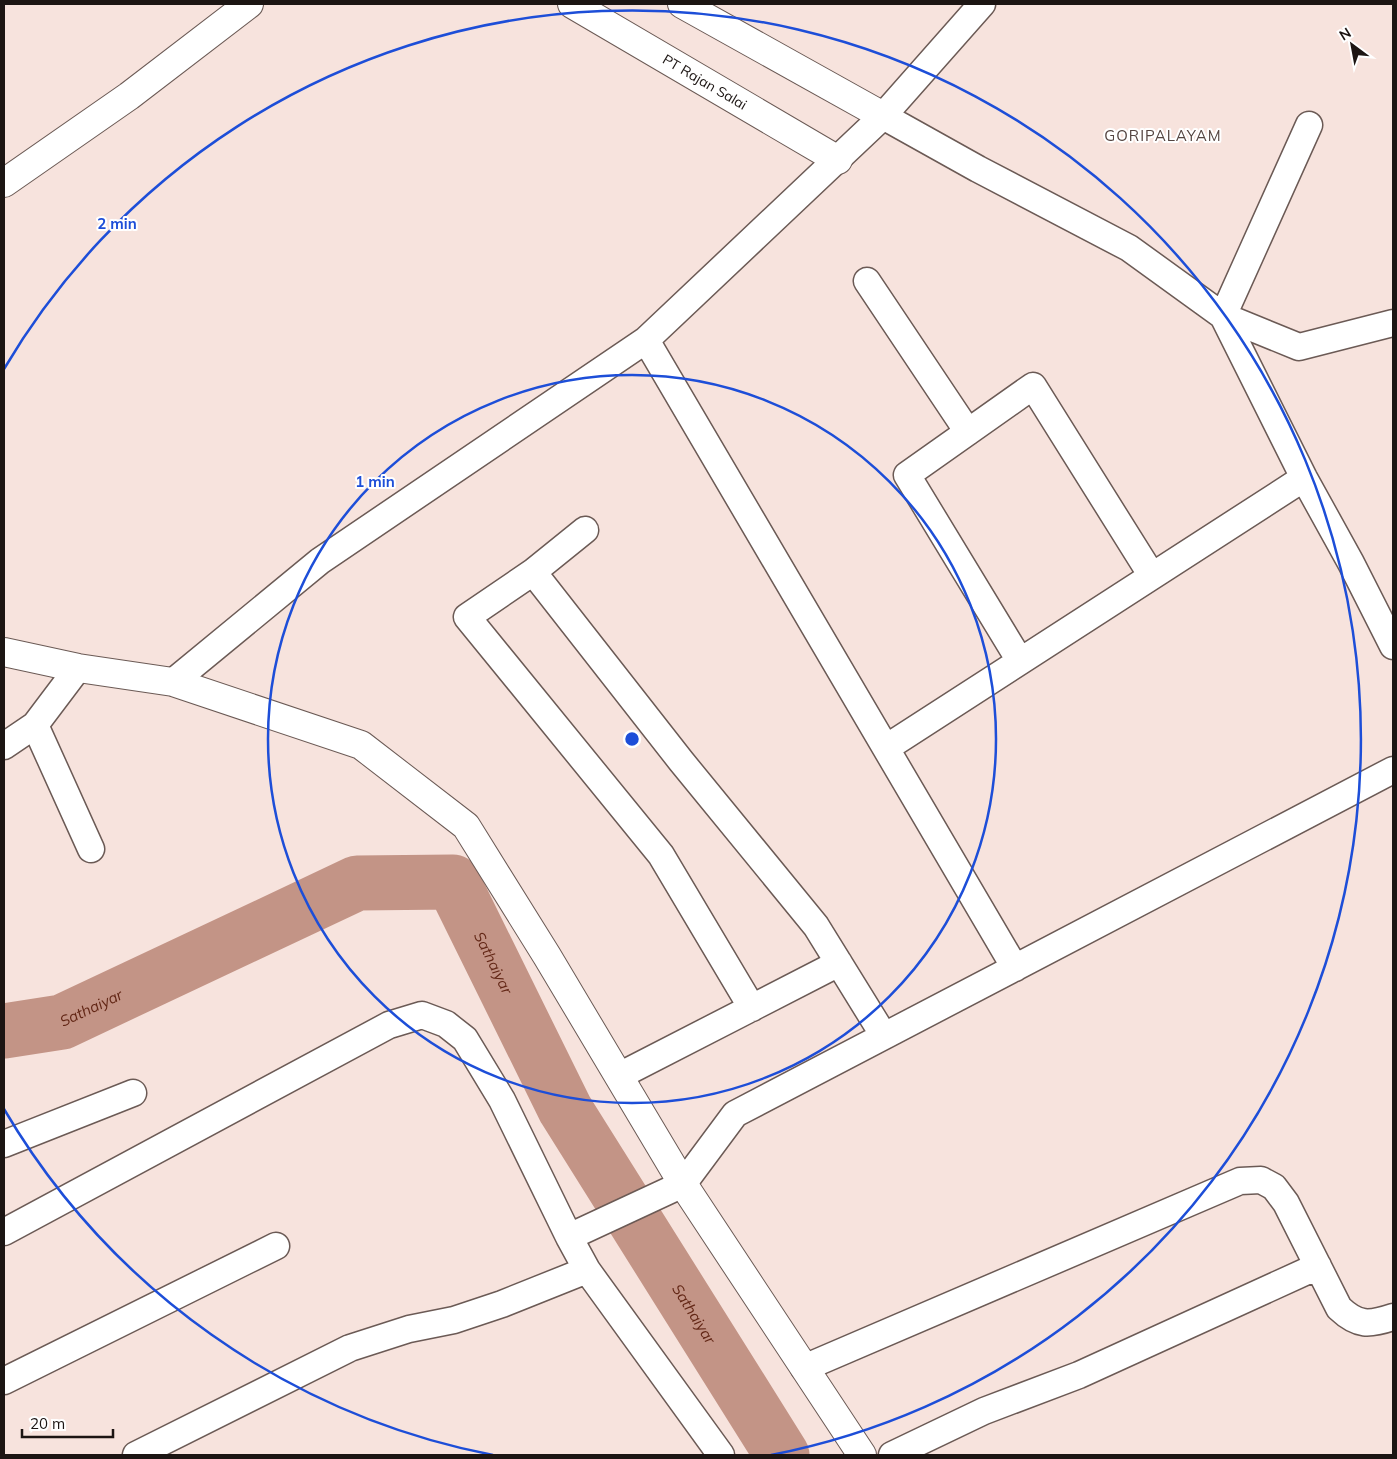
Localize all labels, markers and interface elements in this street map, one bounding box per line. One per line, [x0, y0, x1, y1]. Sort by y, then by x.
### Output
north arrow [1327, 20, 1377, 70]
text: N [1336, 24, 1354, 44]
street label: PT Rajan Salai [659, 50, 750, 114]
district label: GORIPALAYAM [1104, 126, 1222, 145]
text: 2 min [97, 214, 137, 233]
text: 1 min [355, 472, 395, 491]
centre of rings [623, 730, 641, 748]
water label: Sathaiyar [470, 928, 517, 998]
water label: Sathaiyar [57, 985, 126, 1031]
water label: Sathaiyar [668, 1280, 720, 1348]
scale bar [22, 1406, 114, 1438]
text: 20 m [30, 1414, 65, 1433]

